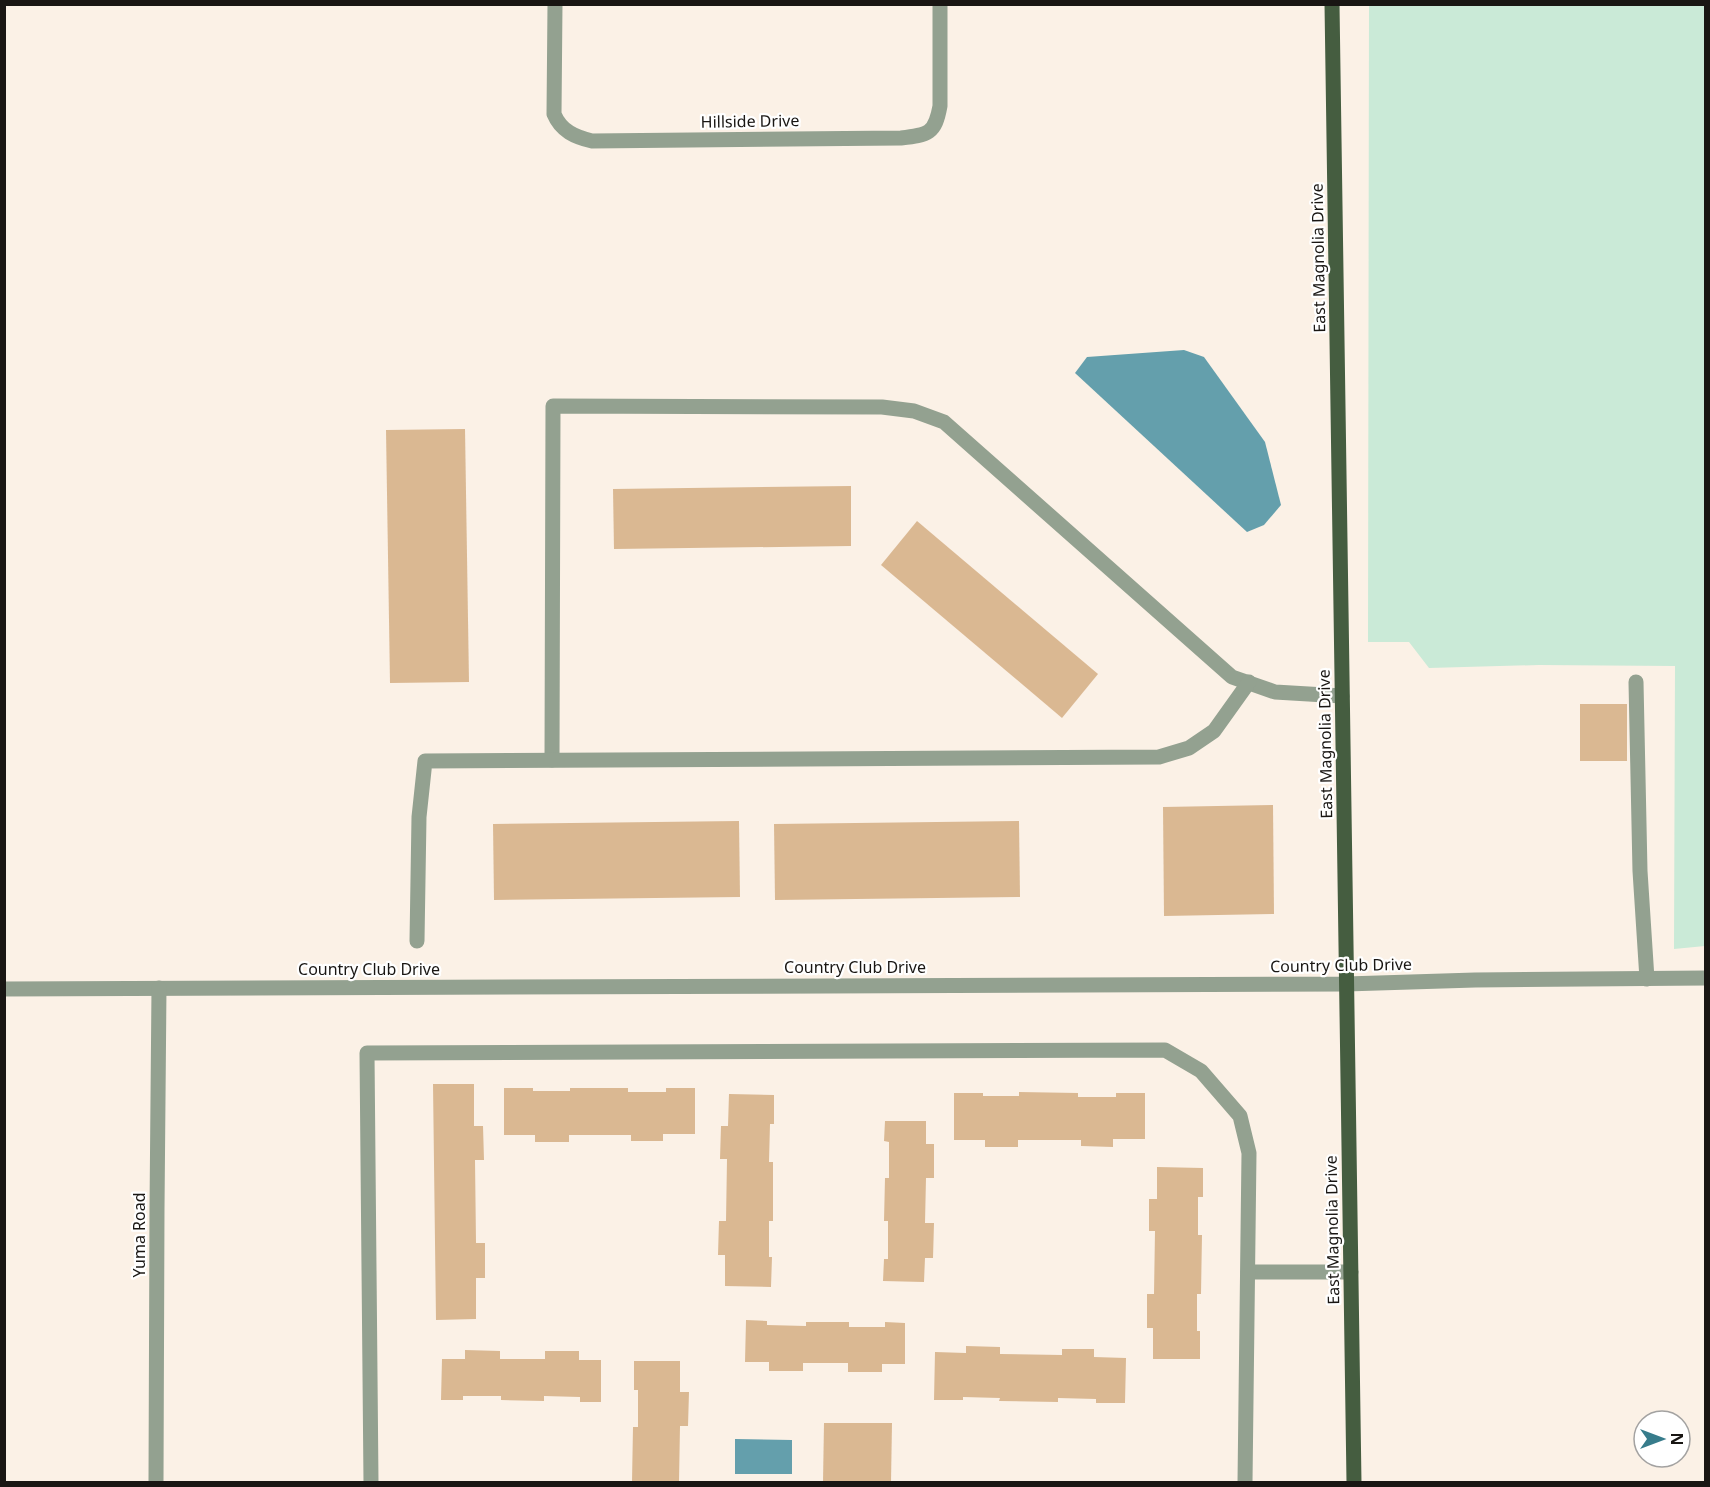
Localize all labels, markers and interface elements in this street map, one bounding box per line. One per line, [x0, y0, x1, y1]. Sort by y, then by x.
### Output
street label: Hillside Drive [701, 109, 799, 133]
street label: East Magnolia Drive [1306, 183, 1330, 333]
street label: East Magnolia Drive [1313, 669, 1337, 819]
street label: Country Club Drive [1270, 953, 1412, 977]
street label: Country Club Drive [784, 956, 926, 978]
street label: Country Club Drive [298, 958, 440, 980]
street label: East Magnolia Drive [1320, 1155, 1344, 1305]
street label: Yuma Road [128, 1192, 150, 1278]
north arrow [1632, 1409, 1692, 1469]
text: N [1666, 1432, 1688, 1446]

